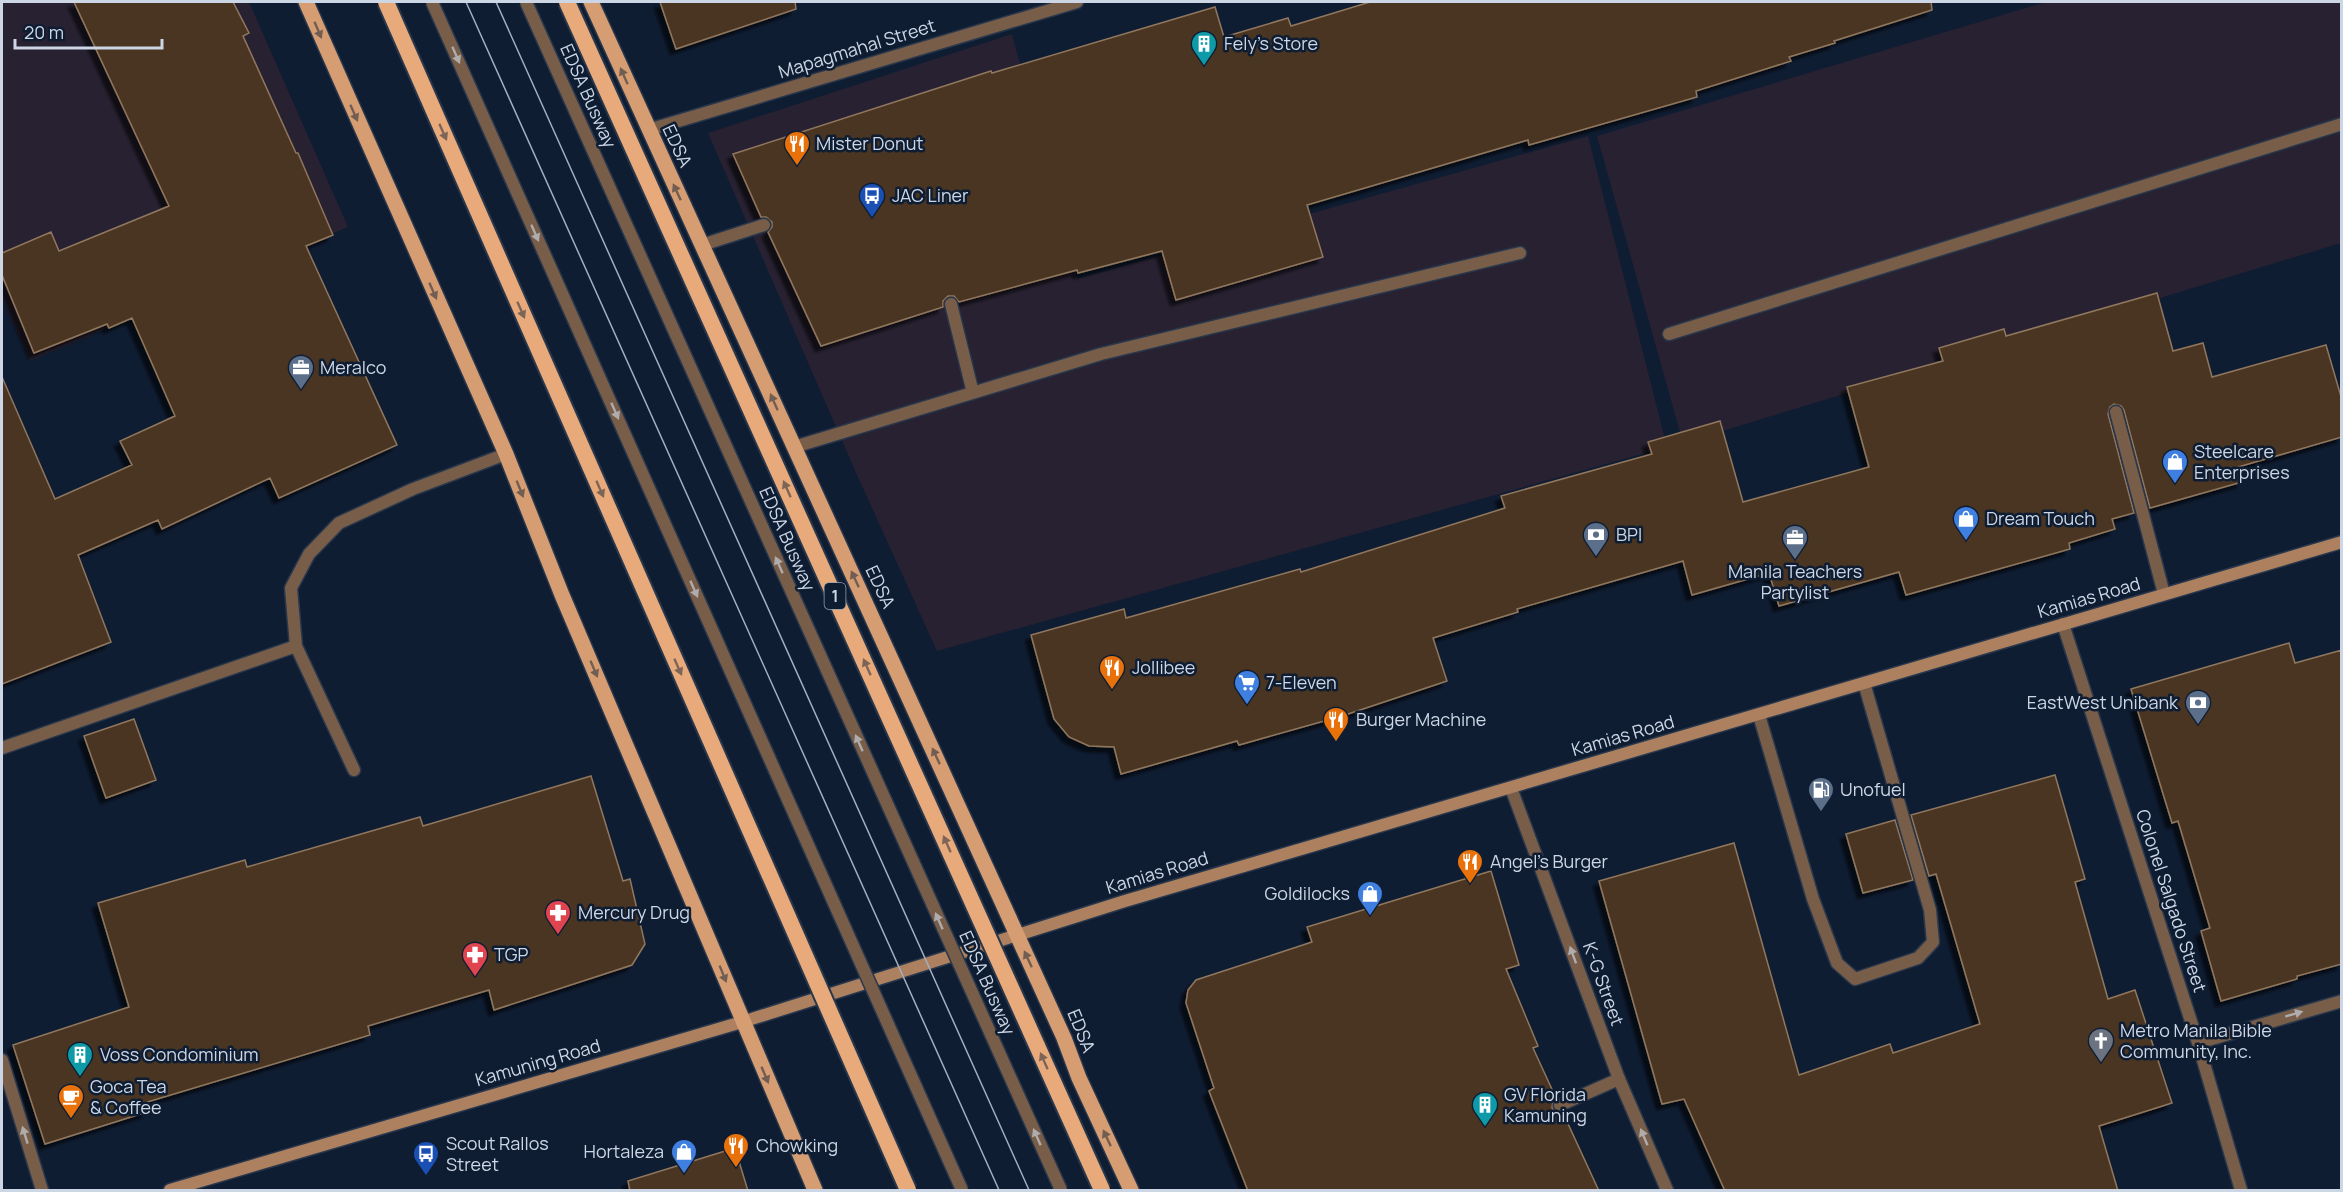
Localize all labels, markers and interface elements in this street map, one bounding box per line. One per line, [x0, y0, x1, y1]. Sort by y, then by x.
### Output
scale bar [15, 12, 162, 50]
street label: Mapagmahal Street [775, 13, 938, 83]
text: 20 m [24, 20, 64, 44]
one-way arrow [313, 22, 323, 40]
building icon: Fely's Store [1189, 29, 1219, 67]
place label: Fely's Store [1224, 31, 1318, 55]
street label: EDSA Busway [555, 40, 623, 152]
one-way arrow [452, 46, 461, 64]
one-way arrow [619, 67, 629, 85]
one-way arrow [350, 104, 359, 121]
street label: EDSA [658, 120, 699, 172]
one-way arrow [439, 123, 448, 141]
restaurant icon: Mister Donut [782, 129, 812, 167]
place label: Mister Donut [816, 131, 924, 155]
bus stop icon: JAC Liner [857, 181, 887, 219]
place label: JAC Liner [892, 183, 969, 207]
one-way arrow [673, 184, 682, 201]
one-way arrow [531, 224, 541, 242]
one-way arrow [429, 282, 439, 300]
one-way arrow [517, 302, 526, 319]
office icon: Meralco [286, 353, 316, 391]
place label: Meralco [320, 355, 386, 379]
one-way arrow [769, 393, 778, 410]
one-way arrow [610, 403, 619, 420]
place label: Steelcare Enterprises [2194, 439, 2290, 484]
shop icon: Steelcare Enterprises [2160, 447, 2190, 485]
one-way arrow [515, 480, 525, 498]
one-way arrow [596, 480, 605, 498]
one-way arrow [782, 480, 791, 497]
street label: EDSA Busway [754, 483, 822, 595]
shop icon: Dream Touch [1951, 504, 1981, 542]
place label: Dream Touch [1986, 506, 2095, 530]
bank icon: BPI [1581, 520, 1611, 558]
place label: BPI [1616, 522, 1642, 546]
office icon: Manila Teachers Partylist [1780, 523, 1810, 561]
one-way arrow [775, 557, 784, 574]
place label: Manila Teachers Partylist [1728, 559, 1862, 604]
street label: EDSA [861, 561, 902, 613]
one-way arrow [850, 571, 859, 588]
street label: Kamias Road [2035, 571, 2143, 623]
one-way arrow [689, 581, 699, 599]
road number: 1 [824, 583, 846, 609]
restaurant icon: Jollibee [1097, 653, 1127, 691]
place label: Jollibee [1132, 655, 1195, 679]
one-way arrow [862, 658, 871, 675]
one-way arrow [674, 659, 683, 676]
one-way arrow [589, 661, 598, 678]
supermarket icon: 7-Eleven [1232, 668, 1262, 706]
place label: 7-Eleven [1266, 670, 1337, 694]
bank icon: EastWest Unibank [2183, 688, 2213, 726]
place label: EastWest Unibank [2027, 690, 2179, 714]
restaurant icon: Burger Machine [1321, 705, 1351, 743]
place label: Burger Machine [1356, 707, 1486, 731]
street label: Kamias Road [1569, 709, 1677, 761]
one-way arrow [855, 735, 864, 752]
one-way arrow [931, 748, 940, 765]
fuel station icon: Unofuel [1806, 775, 1836, 813]
place label: Unofuel [1840, 777, 1906, 801]
street label: Colonel Salgado Street [2131, 806, 2213, 995]
one-way arrow [942, 836, 951, 853]
street label: Kamias Road [1103, 845, 1211, 899]
restaurant icon: Angel's Burger [1455, 847, 1485, 885]
place label: Angel's Burger [1490, 849, 1609, 873]
shop icon: Goldilocks [1355, 879, 1385, 917]
place label: Goldilocks [1265, 881, 1350, 905]
pharmacy icon: Mercury Drug [543, 898, 573, 936]
place label: Mercury Drug [578, 900, 690, 924]
one-way arrow [934, 912, 944, 930]
street label: EDSA Busway [954, 927, 1022, 1039]
street label: K-G Street [1578, 938, 1630, 1029]
pharmacy icon: TGP [460, 940, 490, 978]
place label: TGP [494, 942, 528, 966]
one-way arrow [1567, 946, 1577, 964]
one-way arrow [1023, 950, 1033, 968]
one-way arrow [719, 965, 728, 983]
street label: EDSA [1062, 1005, 1102, 1056]
one-way arrow [2285, 1009, 2303, 1018]
place label: Metro Manila Bible Community, Inc. [2120, 1018, 2272, 1063]
church icon: Metro Manila Bible Community, Inc. [2086, 1026, 2116, 1064]
street label: Kamuning Road [472, 1033, 603, 1091]
building icon: Voss Condominium [65, 1040, 95, 1078]
place label: Voss Condominium [100, 1042, 259, 1066]
one-way arrow [1039, 1051, 1049, 1069]
one-way arrow [760, 1067, 770, 1085]
place label: Goca Tea & Coffee [90, 1074, 166, 1119]
cafe icon: Goca Tea & Coffee [56, 1082, 86, 1120]
place label: GV Florida Kamuning [1504, 1082, 1587, 1127]
building icon: GV Florida Kamuning [1470, 1090, 1500, 1128]
one-way arrow [20, 1126, 29, 1144]
one-way arrow [1639, 1127, 1649, 1145]
one-way arrow [1032, 1129, 1041, 1146]
one-way arrow [1102, 1129, 1111, 1146]
place label: Scout Rallos Street [446, 1131, 549, 1176]
restaurant icon: Chowking [721, 1131, 751, 1169]
place label: Chowking [756, 1133, 838, 1157]
shop icon: Hortaleza [669, 1137, 699, 1175]
bus stop icon: Scout Rallos Street [411, 1139, 441, 1177]
place label: Hortaleza [584, 1139, 664, 1163]

